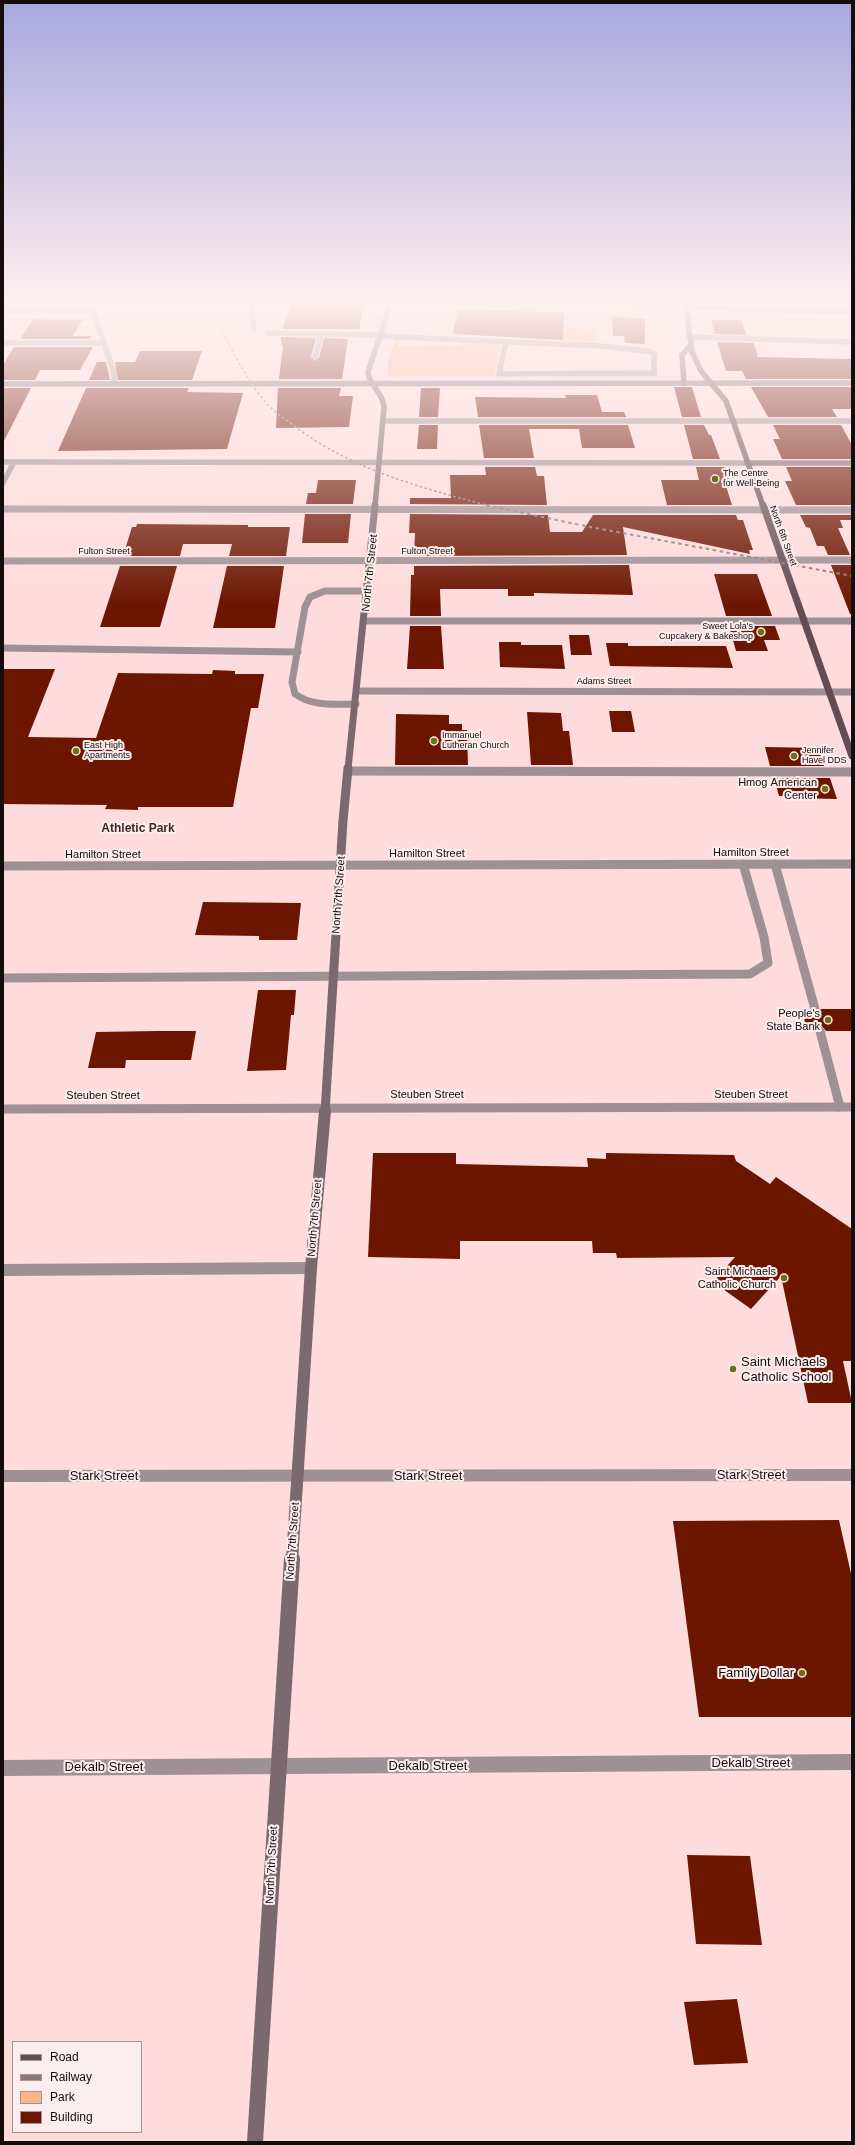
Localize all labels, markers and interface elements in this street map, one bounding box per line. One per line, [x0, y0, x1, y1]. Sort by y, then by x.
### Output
place label: The Centre for Well-Being [723, 469, 779, 490]
marker: The Centre for Well-Being [710, 474, 720, 484]
street label: North 6th Street [767, 504, 799, 568]
street label: North 7th Street [359, 534, 381, 612]
street label: Fulton Street [78, 547, 130, 557]
street label: Fulton Street [401, 547, 453, 557]
place label: Sweet Lola's Cupcakery & Bakeshop [659, 622, 753, 643]
marker: Sweet Lola's Cupcakery & Bakeshop [756, 627, 766, 637]
street label: Adams Street [577, 677, 631, 687]
place label: Immanuel Lutheran Church [442, 731, 509, 752]
marker: Immanuel Lutheran Church [429, 736, 439, 746]
place label: East High Apartments [84, 741, 130, 762]
marker: East High Apartments [71, 746, 81, 756]
place label: Jennifer Havel DDS [802, 746, 847, 767]
marker: Jennifer Havel DDS [789, 751, 799, 761]
place label: Hmog American Center [738, 776, 817, 802]
marker: Hmog American Center [820, 784, 830, 794]
district label: Athletic Park [101, 822, 175, 836]
street label: Hamilton Street [713, 846, 789, 860]
street label: Hamilton Street [389, 847, 465, 861]
street label: Hamilton Street [65, 848, 141, 862]
street label: North 7th Street [330, 856, 348, 934]
place label: People's State Bank [766, 1007, 820, 1033]
marker: People's State Bank [823, 1015, 833, 1025]
street label: Steuben Street [390, 1088, 464, 1102]
street label: Steuben Street [714, 1088, 788, 1102]
street label: Steuben Street [66, 1089, 140, 1103]
street label: North 7th Street [305, 1179, 325, 1257]
place label: Saint Michaels Catholic Church [698, 1265, 776, 1291]
marker: Saint Michaels Catholic Church [779, 1273, 789, 1283]
place label: Saint Michaels Catholic School [741, 1354, 831, 1385]
marker: Saint Michaels Catholic School [728, 1364, 738, 1374]
street label: Stark Street [717, 1467, 785, 1483]
street label: Stark Street [70, 1468, 138, 1484]
street label: Stark Street [394, 1468, 462, 1484]
street label: North 7th Street [284, 1502, 302, 1580]
place label: Family Dollar [718, 1665, 794, 1681]
marker: Family Dollar [797, 1668, 807, 1678]
street label: Dekalb Street [712, 1755, 790, 1771]
street label: Dekalb Street [389, 1758, 467, 1774]
street label: Dekalb Street [65, 1759, 143, 1775]
street label: North 7th Street [263, 1826, 281, 1904]
legend [12, 2041, 142, 2133]
text: Road [50, 2050, 79, 2064]
text: Railway [50, 2070, 92, 2084]
text: Park [50, 2090, 75, 2104]
text: Building [50, 2110, 93, 2124]

